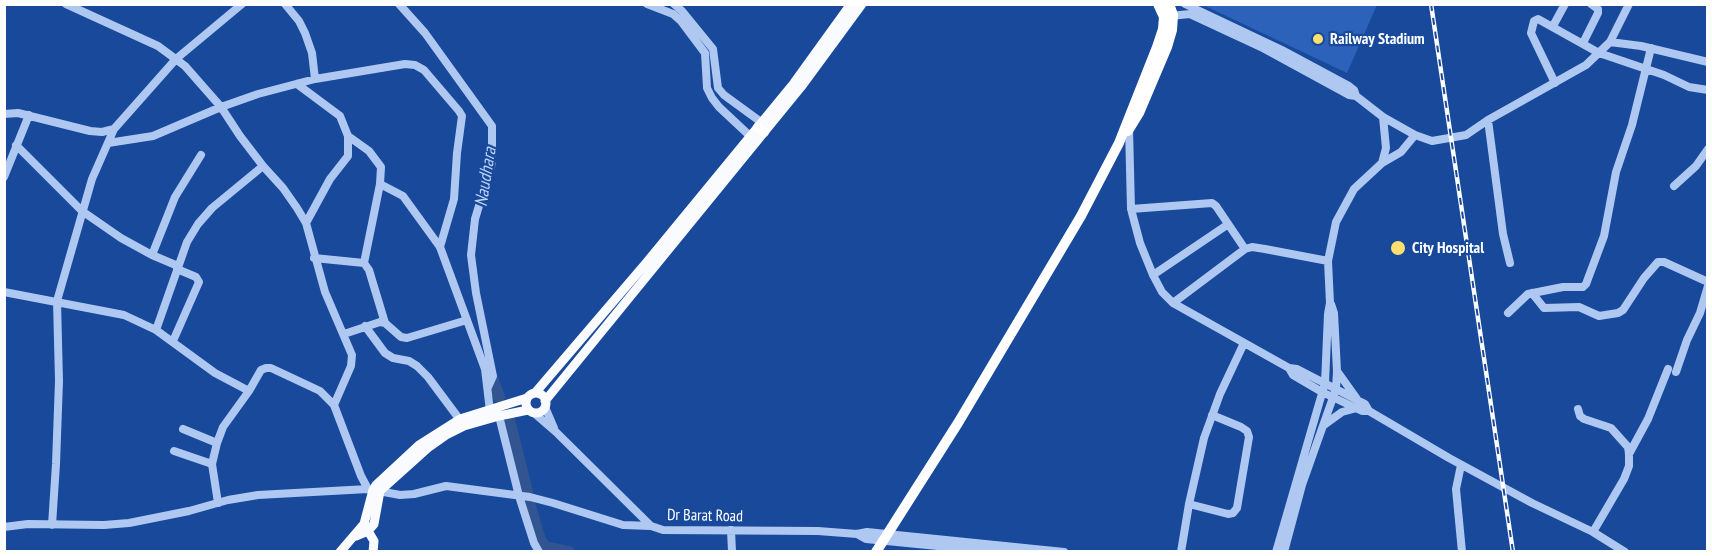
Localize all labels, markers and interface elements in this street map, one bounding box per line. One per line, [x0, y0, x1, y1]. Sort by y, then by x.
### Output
place label: Railway Stadium [1330, 29, 1425, 49]
marker: Railway Stadium [1311, 32, 1325, 46]
water label: Naudhara [471, 146, 501, 208]
place label: City Hospital [1412, 238, 1484, 258]
marker: City Hospital [1389, 239, 1407, 257]
street label: Dr Barat Road [667, 506, 743, 526]

